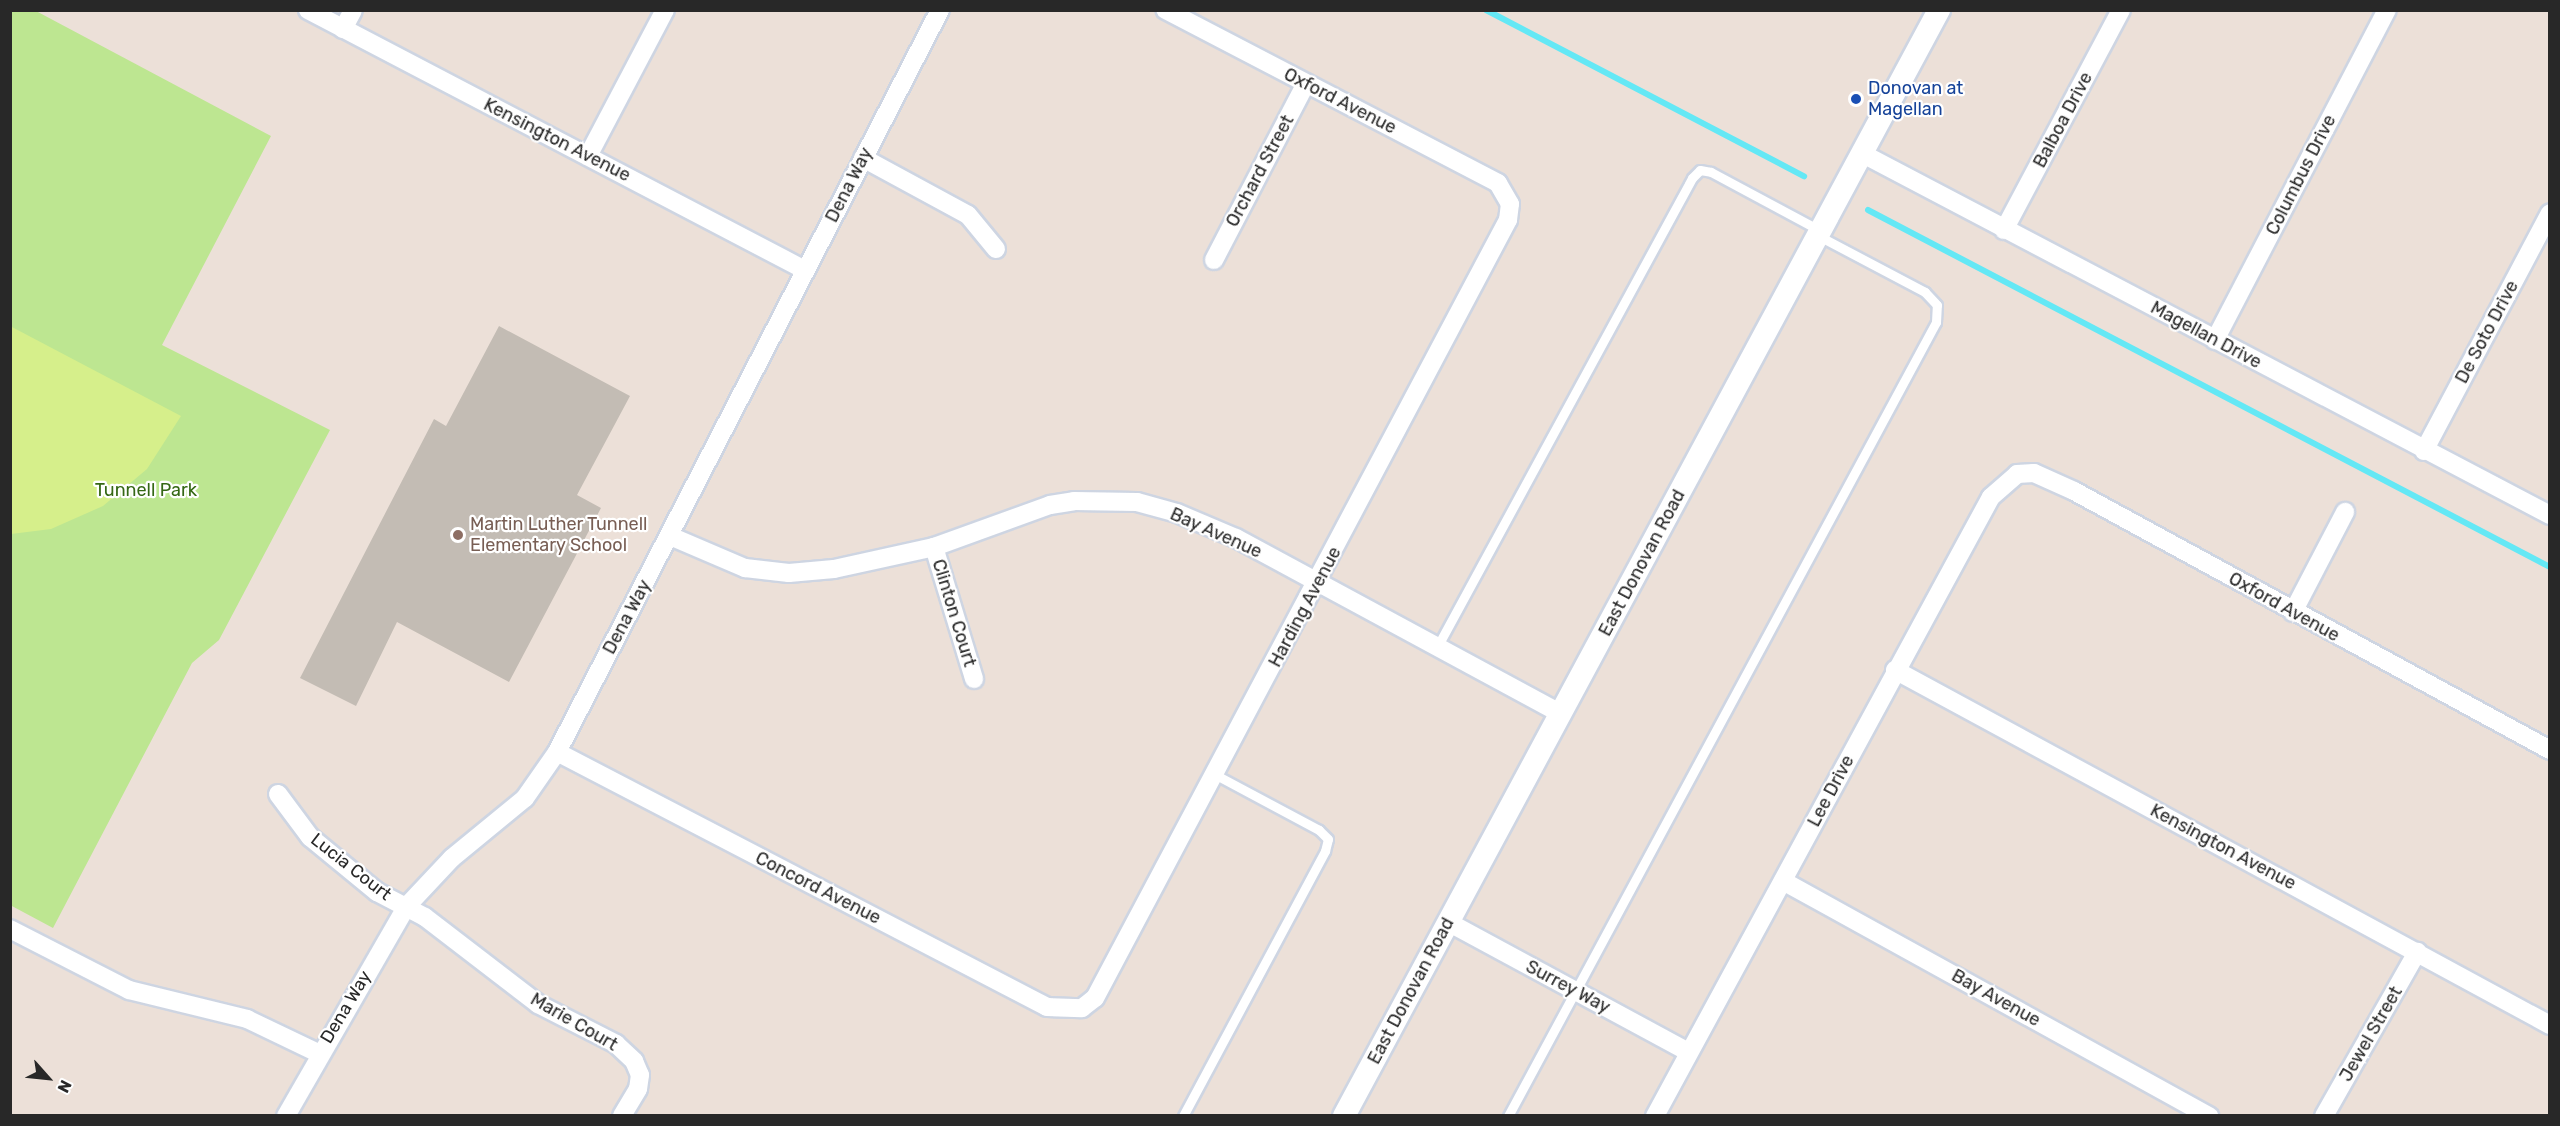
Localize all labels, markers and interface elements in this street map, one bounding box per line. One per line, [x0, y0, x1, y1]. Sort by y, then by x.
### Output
street label: Oxford Avenue [1280, 63, 1400, 139]
street label: Balboa Drive [2029, 69, 2097, 171]
place label: Donovan at Magellan [1868, 78, 1963, 121]
marker: Donovan at Magellan [1849, 92, 1863, 106]
street label: Kensington Avenue [480, 94, 634, 186]
street label: Orchard Street [1221, 111, 1299, 231]
street label: Columbus Drive [2261, 111, 2341, 239]
street label: Dena Way [821, 144, 877, 226]
street label: De Soto Drive [2451, 277, 2523, 387]
street label: Magellan Drive [2147, 297, 2265, 373]
park label: Tunnell Park [95, 479, 197, 501]
street label: East Donovan Road [1594, 486, 1690, 640]
street label: Bay Avenue [1166, 503, 1266, 563]
place label: Martin Luther Tunnell Elementary School [470, 514, 648, 556]
marker: Martin Luther Tunnell Elementary School [451, 528, 465, 542]
street label: Harding Avenue [1264, 543, 1346, 671]
street label: Clinton Court [927, 557, 981, 669]
street label: Oxford Avenue [2225, 568, 2343, 646]
street label: Dena Way [598, 576, 656, 658]
street label: Lee Drive [1803, 752, 1859, 830]
street label: Kensington Avenue [2146, 799, 2300, 895]
street label: Lucia Court [306, 829, 396, 905]
street label: Concord Avenue [751, 847, 885, 929]
street label: East Donovan Road [1363, 914, 1459, 1068]
street label: Surrey Way [1522, 956, 1614, 1018]
street label: Bay Avenue [1947, 965, 2045, 1031]
street label: Dena Way [316, 967, 376, 1047]
street label: Jewel Street [2335, 983, 2407, 1085]
street label: Marie Court [527, 988, 621, 1056]
north arrow [18, 1048, 78, 1108]
text: N [53, 1077, 76, 1096]

